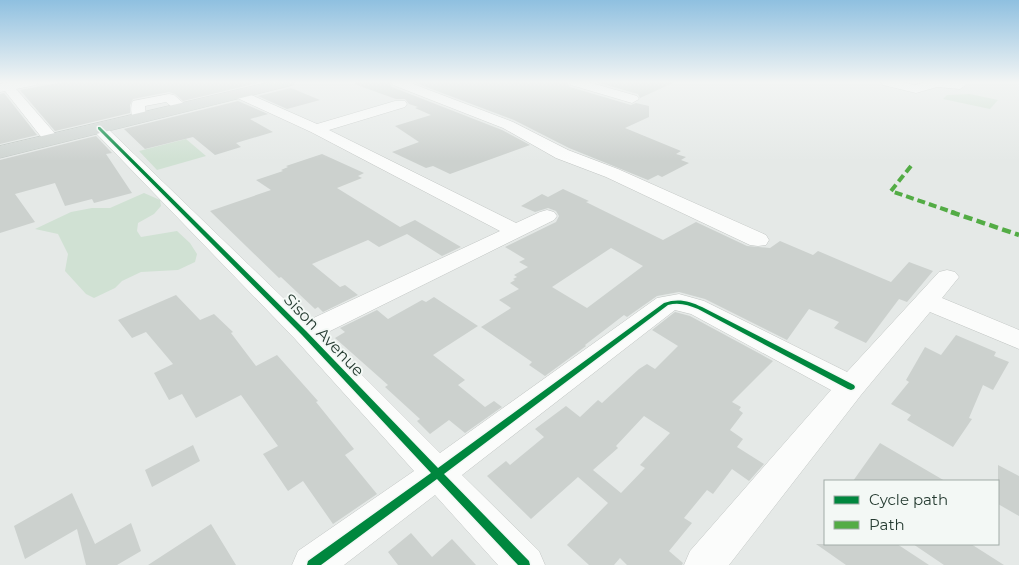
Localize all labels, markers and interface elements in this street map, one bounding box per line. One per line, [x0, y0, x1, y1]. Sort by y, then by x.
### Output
street label: Sison Avenue [280, 290, 368, 380]
legend [824, 480, 999, 545]
text: Cycle path [869, 490, 948, 509]
text: Path [869, 515, 905, 534]

